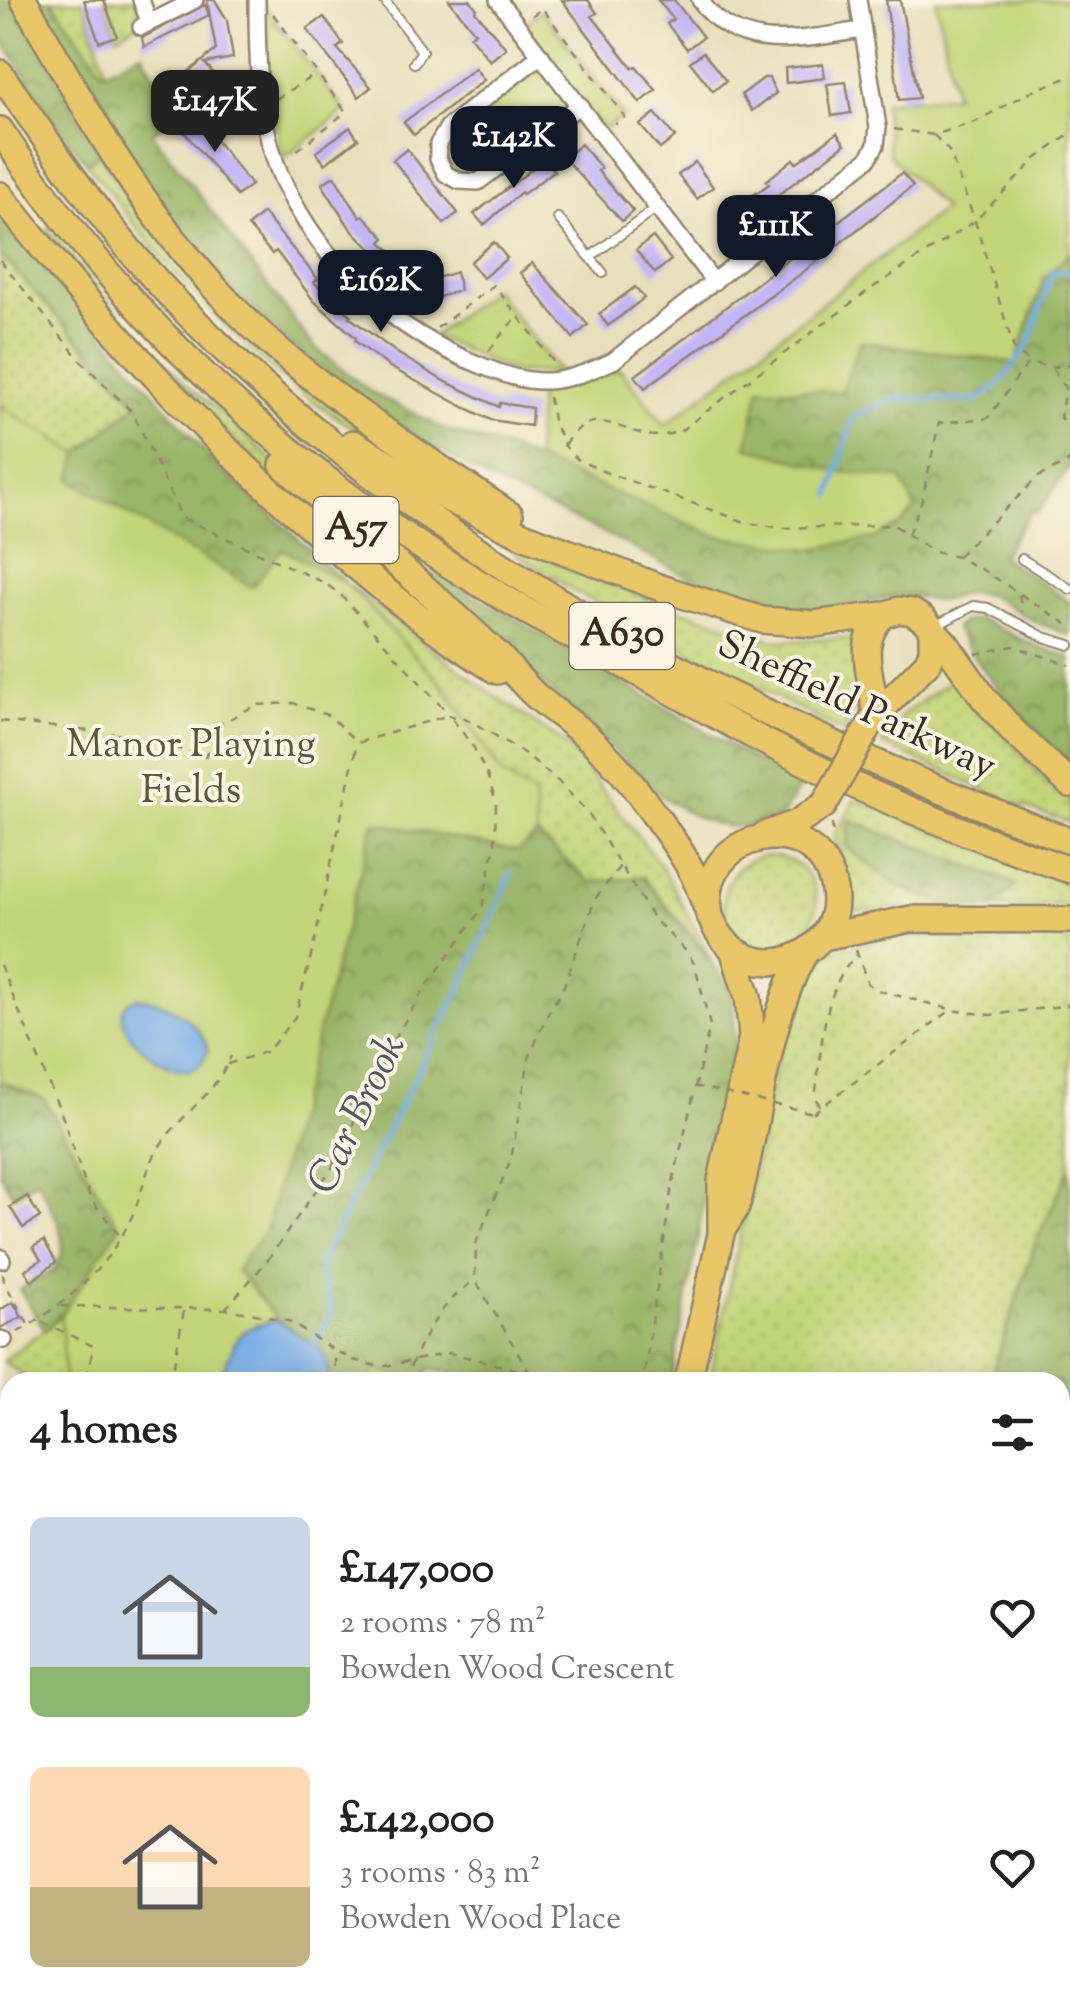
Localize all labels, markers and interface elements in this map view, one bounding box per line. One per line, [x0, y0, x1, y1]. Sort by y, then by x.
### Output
pin: £147K [145, 70, 285, 155]
text: £147K [173, 79, 257, 125]
pin: £142K [444, 106, 584, 191]
text: £142K [473, 115, 555, 161]
pin: £111K [706, 195, 846, 280]
text: £111K [739, 204, 813, 250]
pin: £162K [311, 250, 451, 335]
text: £162K [340, 259, 422, 305]
road number: A57 [314, 497, 398, 563]
road number: A630 [570, 603, 674, 669]
street label: Sheffield Parkway [707, 617, 1005, 797]
park label: Manor Playing Fields [66, 718, 316, 821]
water label: Car Brook [295, 1025, 423, 1205]
text: 4 homes [30, 1402, 178, 1462]
icon: filters [985, 1405, 1040, 1460]
text: £147,000 [340, 1541, 494, 1601]
icon: home [110, 1557, 230, 1677]
icon: heart [985, 1590, 1040, 1645]
text: 2 rooms · 78 m² [340, 1601, 546, 1647]
text: Bowden Wood Crescent [340, 1647, 674, 1693]
text: £142,000 [340, 1791, 494, 1851]
icon: home [110, 1807, 230, 1927]
icon: heart [985, 1840, 1040, 1895]
text: 3 rooms · 83 m² [340, 1851, 540, 1897]
text: Bowden Wood Place [340, 1897, 621, 1943]

